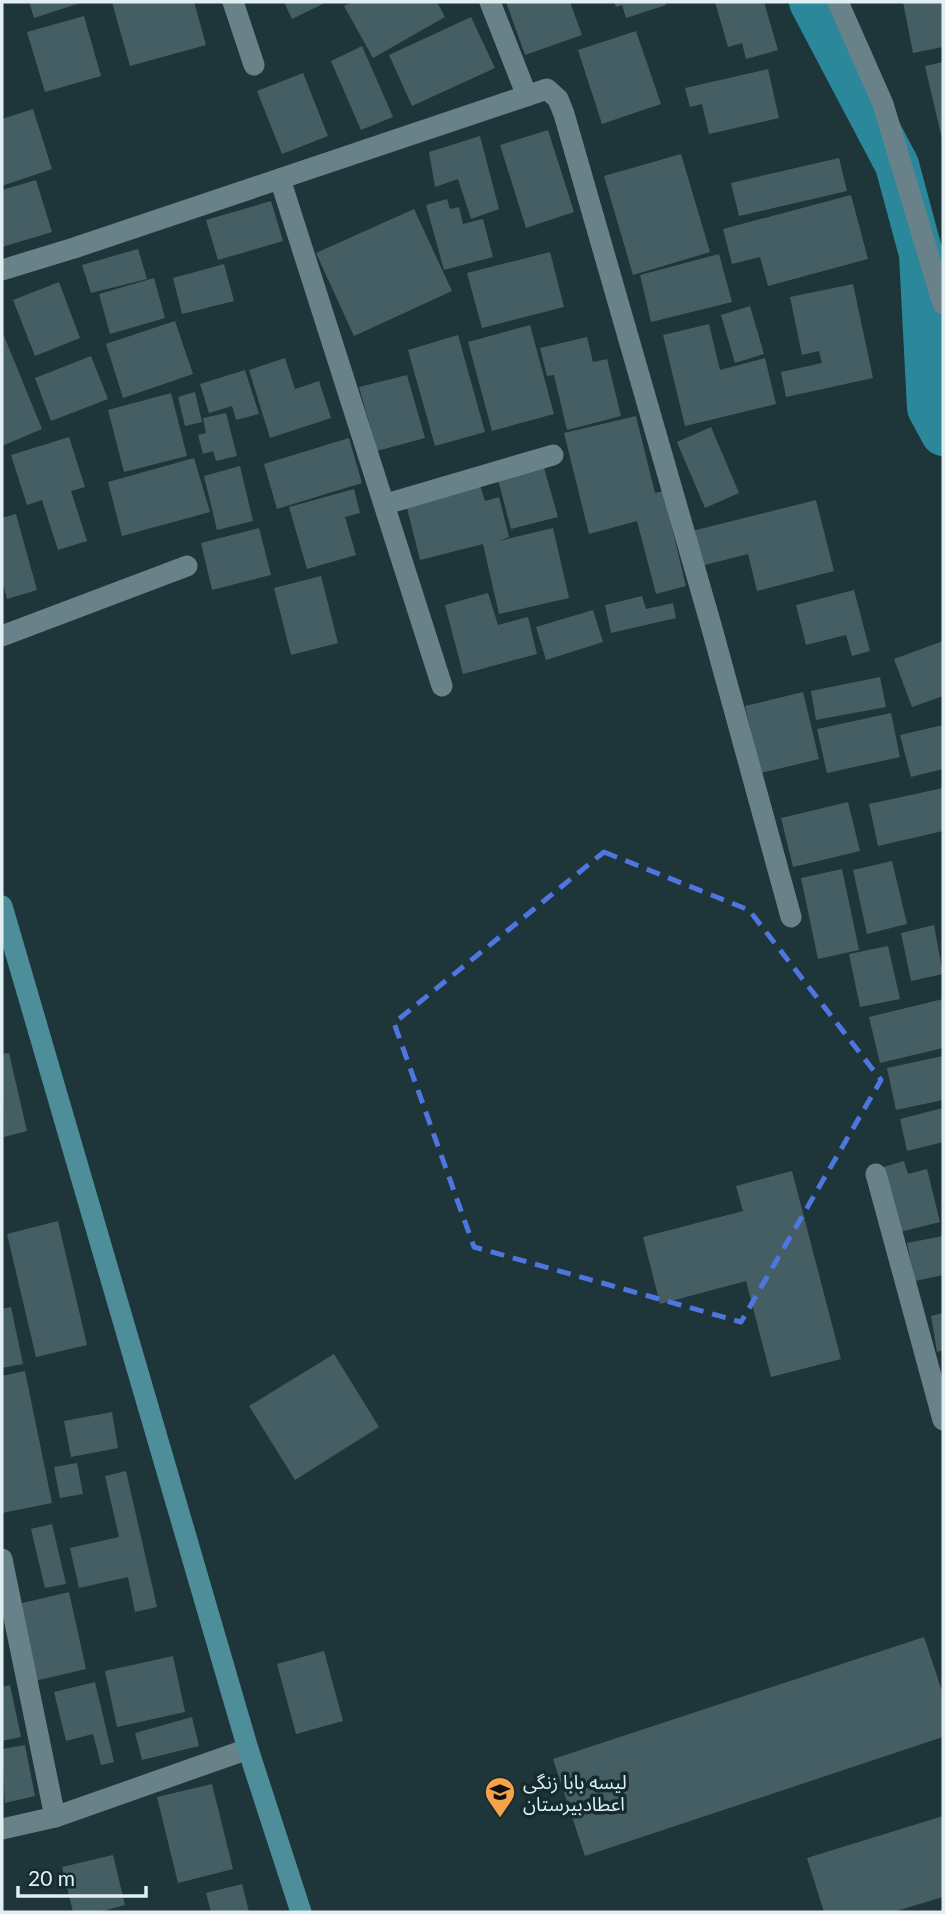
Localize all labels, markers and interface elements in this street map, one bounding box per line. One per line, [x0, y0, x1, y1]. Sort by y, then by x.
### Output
place label: لیسه بابا زنگی اعطادبیرستان [523, 1770, 627, 1816]
school or university icon: لیسه بابا زنگی اعطادبیرستان [483, 1775, 517, 1819]
scale bar [18, 1854, 145, 1898]
text: 20 m [28, 1865, 75, 1890]

